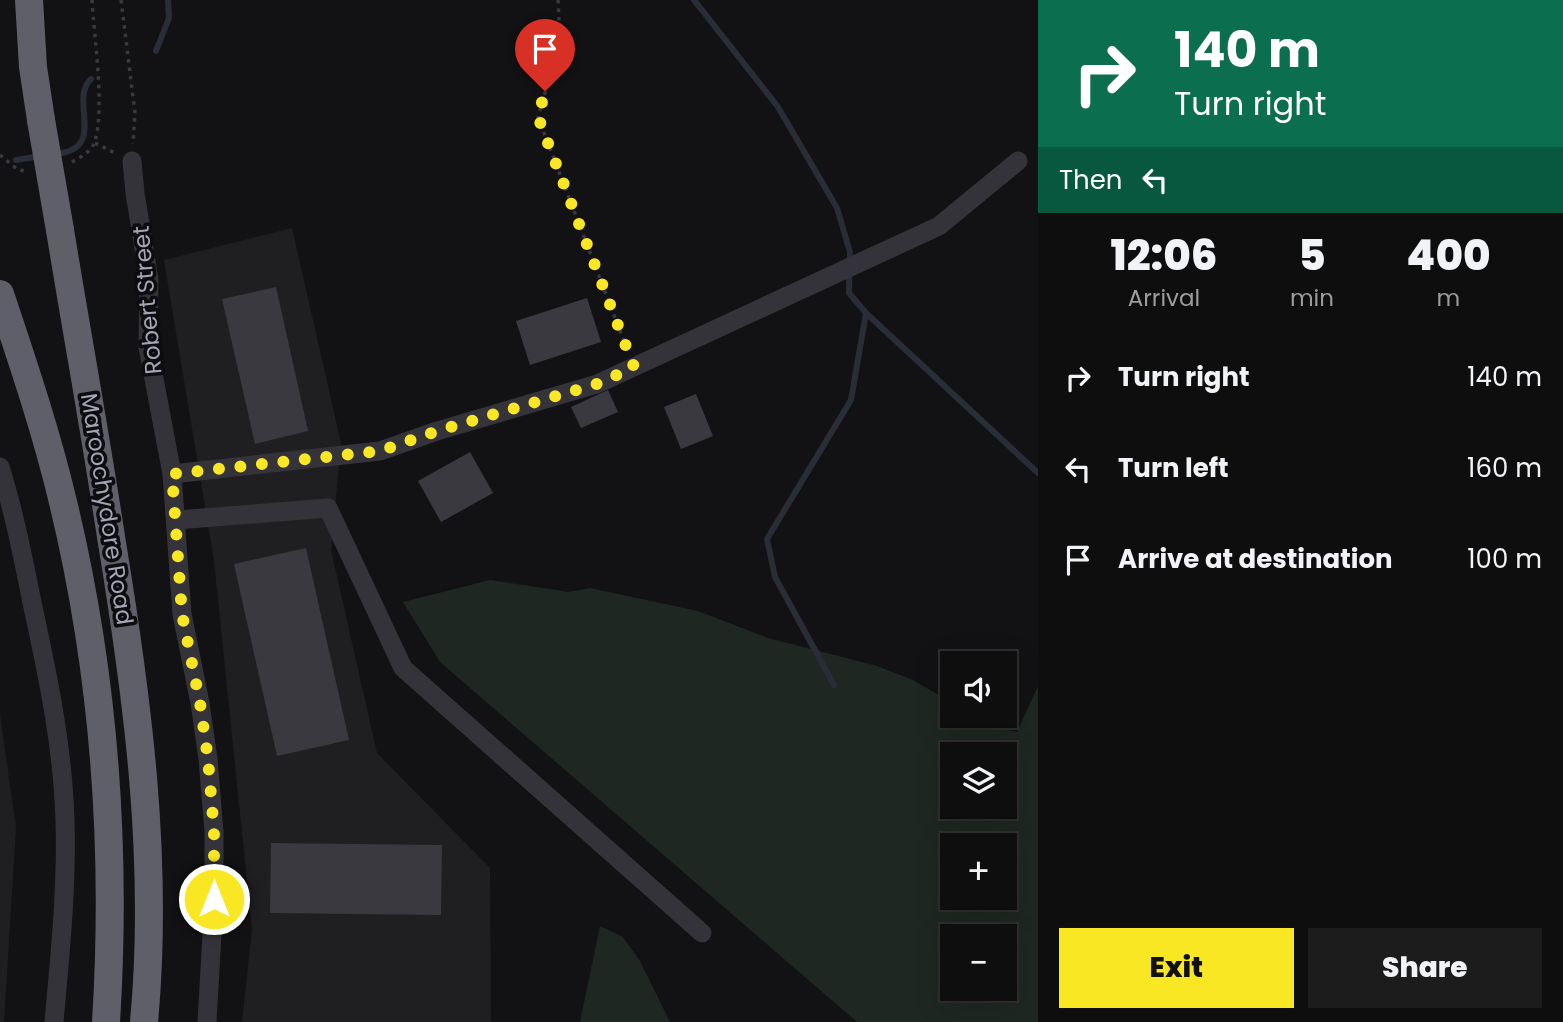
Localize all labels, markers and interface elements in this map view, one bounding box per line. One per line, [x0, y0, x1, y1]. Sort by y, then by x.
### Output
text: 140 m [1174, 16, 1320, 84]
pin [515, 19, 575, 91]
icon: right [1059, 28, 1150, 119]
icon: arrive [526, 30, 564, 68]
text: Turn right [1174, 81, 1326, 126]
icon: left [1136, 161, 1174, 199]
text: Then [1059, 162, 1122, 198]
street label: Robert Street [125, 224, 169, 376]
text: 12:06 [1110, 226, 1218, 285]
text: 5 [1298, 226, 1326, 285]
text: 400 [1406, 226, 1491, 285]
text: Arrival [1128, 282, 1200, 314]
text: min [1290, 282, 1334, 314]
text: m [1437, 282, 1460, 314]
icon: right [1059, 359, 1097, 397]
text: Turn right [1118, 359, 1250, 395]
text: 140 m [1467, 359, 1542, 395]
street label: Maroochydore Road [73, 391, 141, 627]
icon: left [1059, 450, 1097, 488]
text: Turn left [1118, 450, 1229, 486]
text: 160 m [1467, 450, 1542, 486]
icon: arrive [1059, 541, 1097, 579]
text: Arrive at destination [1118, 541, 1393, 577]
text: 100 m [1467, 541, 1542, 577]
map controls [940, 651, 1017, 1001]
button: sound [940, 651, 1017, 728]
button: layers [940, 742, 1017, 819]
button: + [940, 833, 1017, 910]
position arrow [177, 862, 251, 936]
button: − [940, 924, 1017, 1001]
button: Exit [1059, 928, 1294, 1008]
button: Share [1308, 928, 1542, 1008]

